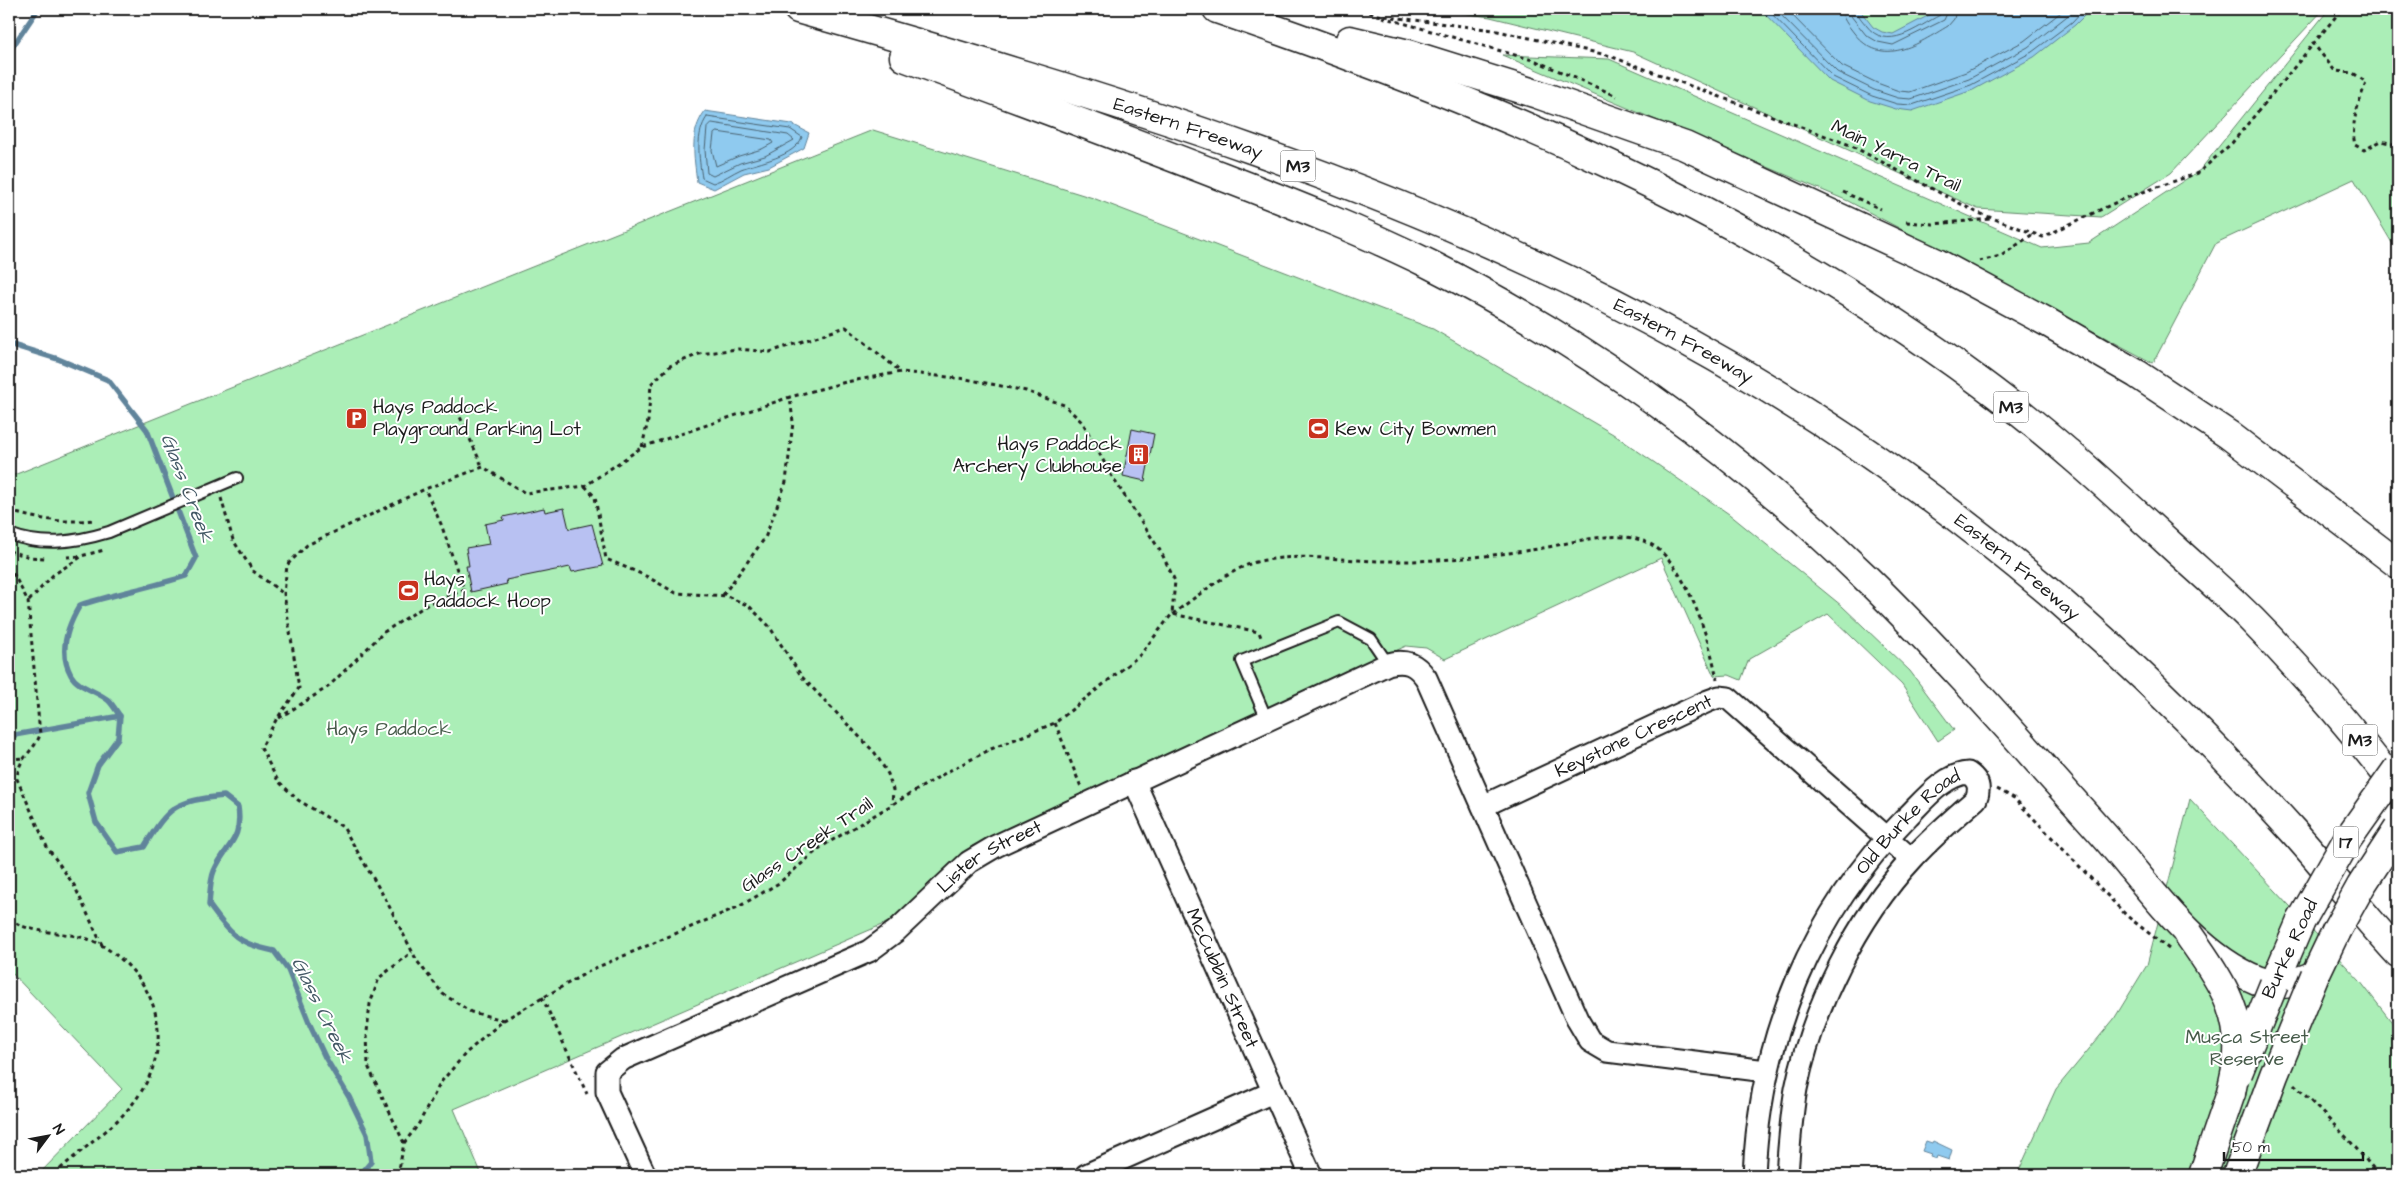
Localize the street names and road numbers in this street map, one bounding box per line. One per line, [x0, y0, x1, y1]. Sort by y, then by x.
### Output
street label: Eastern Freeway [1110, 90, 1267, 167]
street label: Main Yarra Trail [1827, 113, 1965, 199]
road number: M3 [1280, 150, 1316, 182]
street label: Eastern Freeway [1609, 291, 1759, 391]
road number: M3 [1994, 392, 2028, 422]
street label: Eastern Freeway [1949, 507, 2087, 628]
street label: Keystone Crescent [1550, 687, 1717, 784]
road number: M3 [2342, 724, 2378, 756]
street label: Old Burke Road [1849, 762, 1964, 880]
street label: Glass Creek Trail [736, 791, 878, 899]
street label: Lister Street [931, 813, 1047, 899]
road number: 17 [2334, 826, 2358, 858]
street label: Burke Road [2255, 895, 2325, 1003]
street label: McCubbin Street [1179, 904, 1266, 1053]

